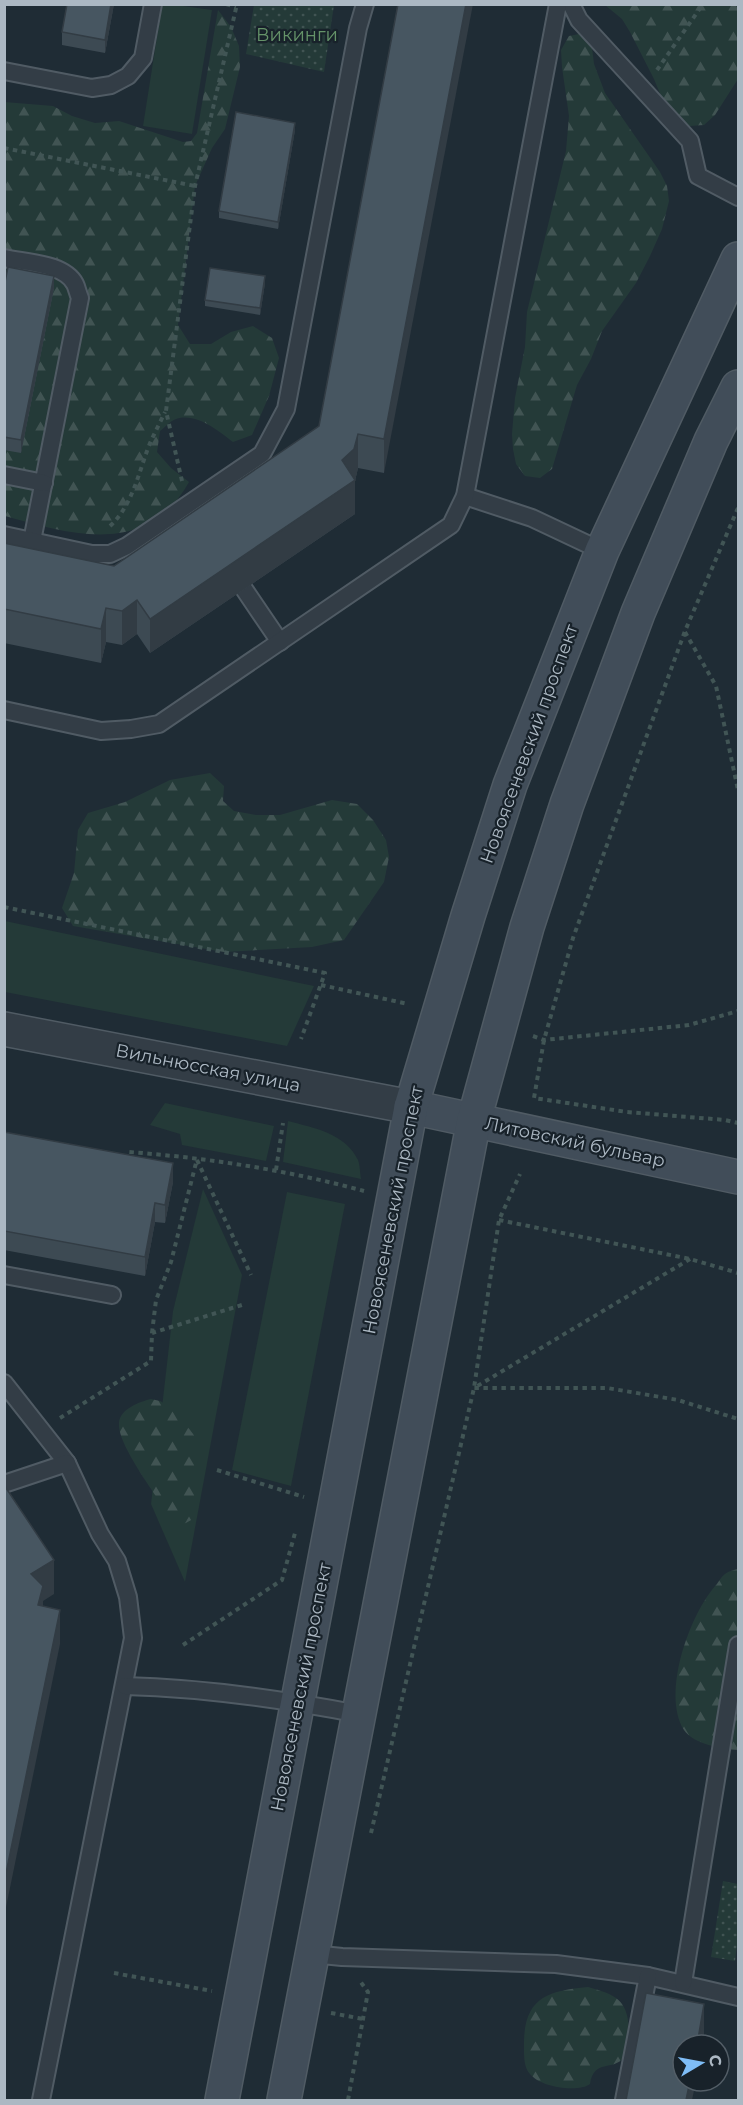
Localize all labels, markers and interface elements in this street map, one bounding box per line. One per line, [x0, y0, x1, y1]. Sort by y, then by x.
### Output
park label: Викинги [256, 24, 338, 46]
street label: Новоясеневский проспект [475, 621, 583, 866]
street label: Вильнюсская улица [114, 1039, 302, 1097]
street label: Новоясеневский проспект [358, 1083, 428, 1336]
street label: Литовский бульвар [483, 1112, 667, 1172]
street label: Новоясеневский проспект [266, 1560, 336, 1813]
north arrow [671, 2033, 731, 2093]
text: С [705, 2053, 726, 2068]

